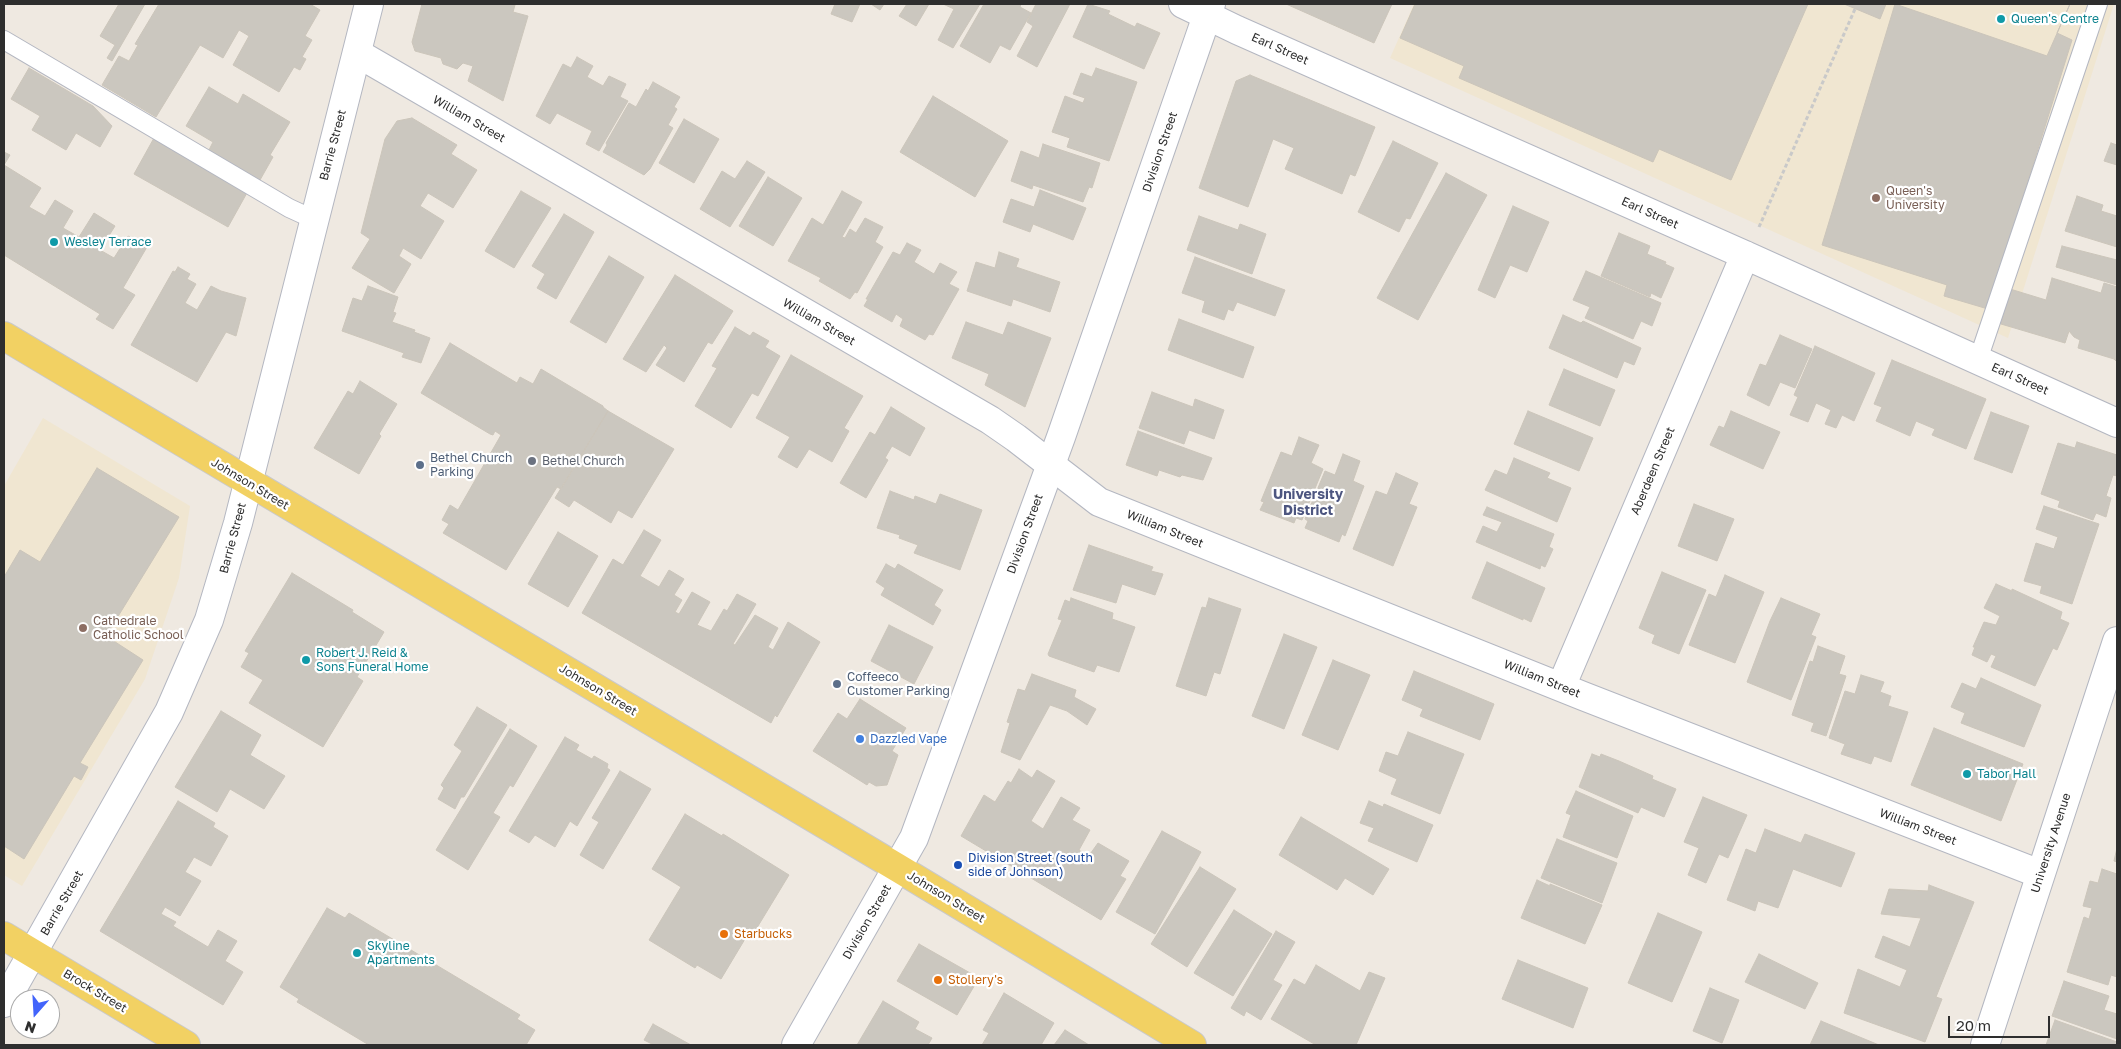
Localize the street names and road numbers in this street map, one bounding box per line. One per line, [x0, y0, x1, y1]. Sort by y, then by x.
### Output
street label: Earl Street [1249, 30, 1311, 68]
street label: William Street [430, 92, 508, 146]
street label: Barrie Street [317, 108, 349, 182]
street label: Division Street [1139, 110, 1181, 194]
street label: Earl Street [1619, 194, 1681, 232]
street label: William Street [780, 295, 858, 349]
street label: Earl Street [1989, 360, 2051, 398]
street label: Aberdeen Street [1628, 425, 1678, 517]
street label: Johnson Street [209, 455, 291, 513]
street label: Division Street [1004, 492, 1046, 576]
street label: Barrie Street [217, 501, 249, 575]
street label: William Street [1124, 507, 1206, 551]
street label: William Street [1501, 657, 1583, 701]
street label: Johnson Street [557, 661, 639, 719]
street label: University Avenue [2028, 791, 2074, 895]
street label: William Street [1877, 806, 1959, 848]
street label: Barrie Street [38, 868, 86, 938]
street label: Johnson Street [905, 868, 987, 926]
street label: Division Street [840, 882, 894, 962]
street label: Brock Street [61, 966, 129, 1016]

